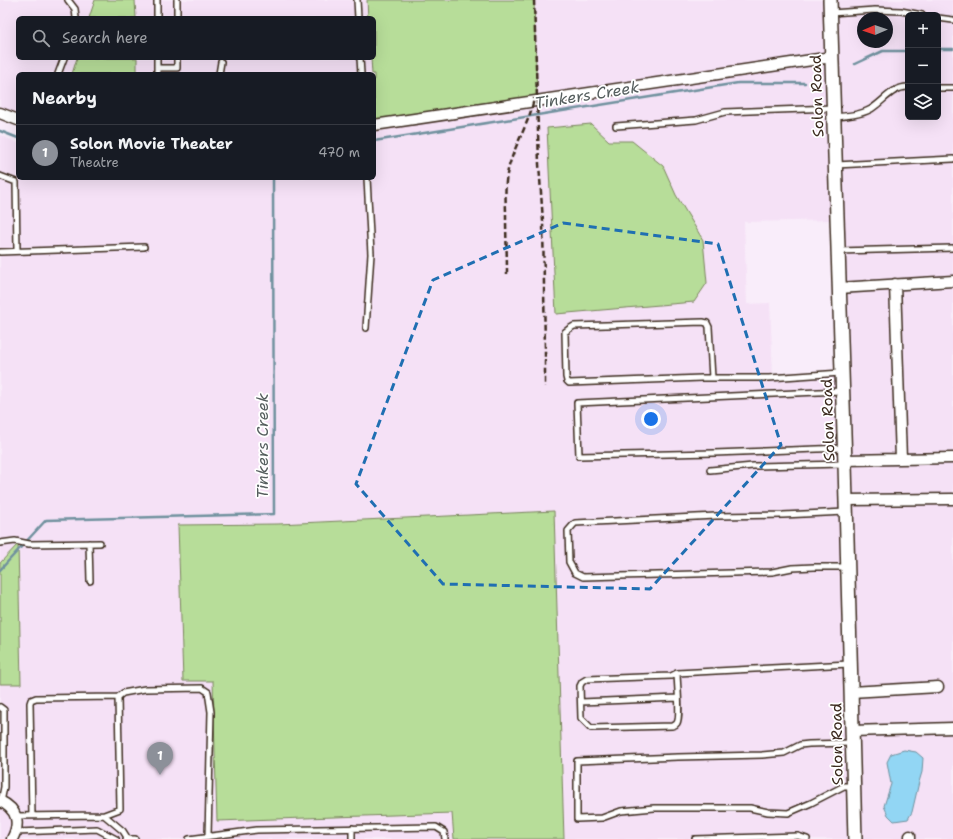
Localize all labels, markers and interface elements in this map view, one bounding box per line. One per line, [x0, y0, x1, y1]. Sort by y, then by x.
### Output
north arrow [857, 12, 893, 48]
map controls [905, 12, 941, 120]
button: + [905, 12, 941, 48]
search box [16, 16, 376, 60]
icon: search [30, 27, 52, 49]
text: Search here [62, 28, 148, 48]
button: − [905, 48, 941, 84]
street label: Solon Road [806, 54, 828, 138]
water label: Tinkers Creek [533, 76, 641, 114]
button: layers [905, 84, 941, 120]
text: Nearby [32, 87, 97, 109]
text: Solon Movie Theater [70, 134, 233, 154]
text: 1 [42, 144, 48, 161]
text: 470 m [318, 144, 360, 161]
text: Theatre [70, 154, 119, 171]
street label: Solon Road [817, 378, 839, 462]
water label: Tinkers Creek [252, 393, 273, 499]
your location [641, 409, 661, 429]
street label: Solon Road [826, 702, 848, 785]
pin: 1 [147, 742, 173, 775]

